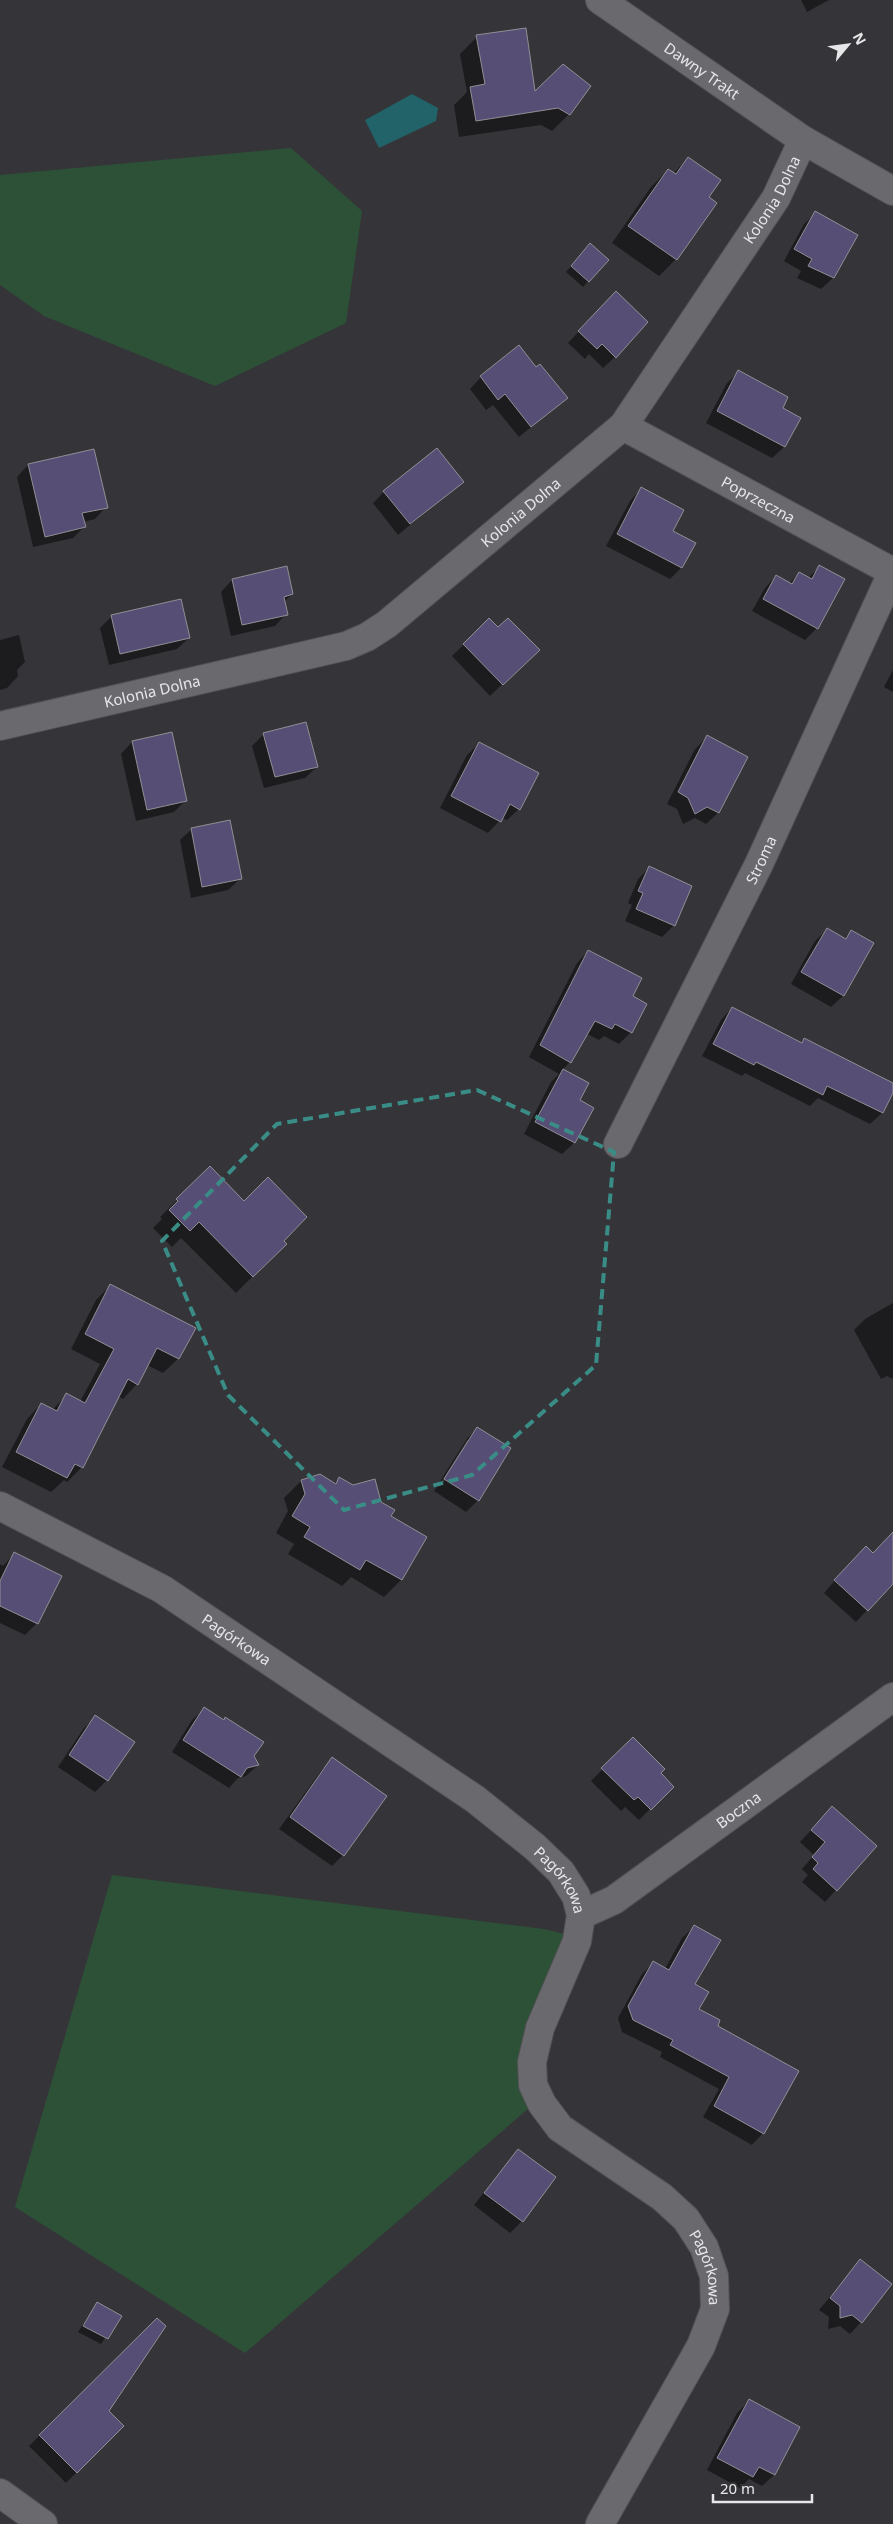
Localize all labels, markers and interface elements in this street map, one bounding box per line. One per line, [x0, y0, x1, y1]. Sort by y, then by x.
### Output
north arrow [823, 20, 873, 70]
text: N [849, 29, 871, 48]
street label: Dawny Trakt [660, 37, 744, 104]
street label: Kolonia Dolna [738, 152, 804, 247]
street label: Poprzeczna [718, 471, 799, 527]
street label: Kolonia Dolna [476, 473, 565, 551]
street label: Kolonia Dolna [102, 670, 202, 712]
street label: Stroma [741, 833, 781, 887]
street label: Pagórkowa [198, 1609, 275, 1669]
street label: Boczna [712, 1787, 765, 1833]
street label: Pagórkowa [530, 1842, 590, 1915]
street label: Pagórkowa [685, 2226, 725, 2306]
scale bar [713, 2472, 812, 2504]
text: 20 m [720, 2478, 755, 2498]

